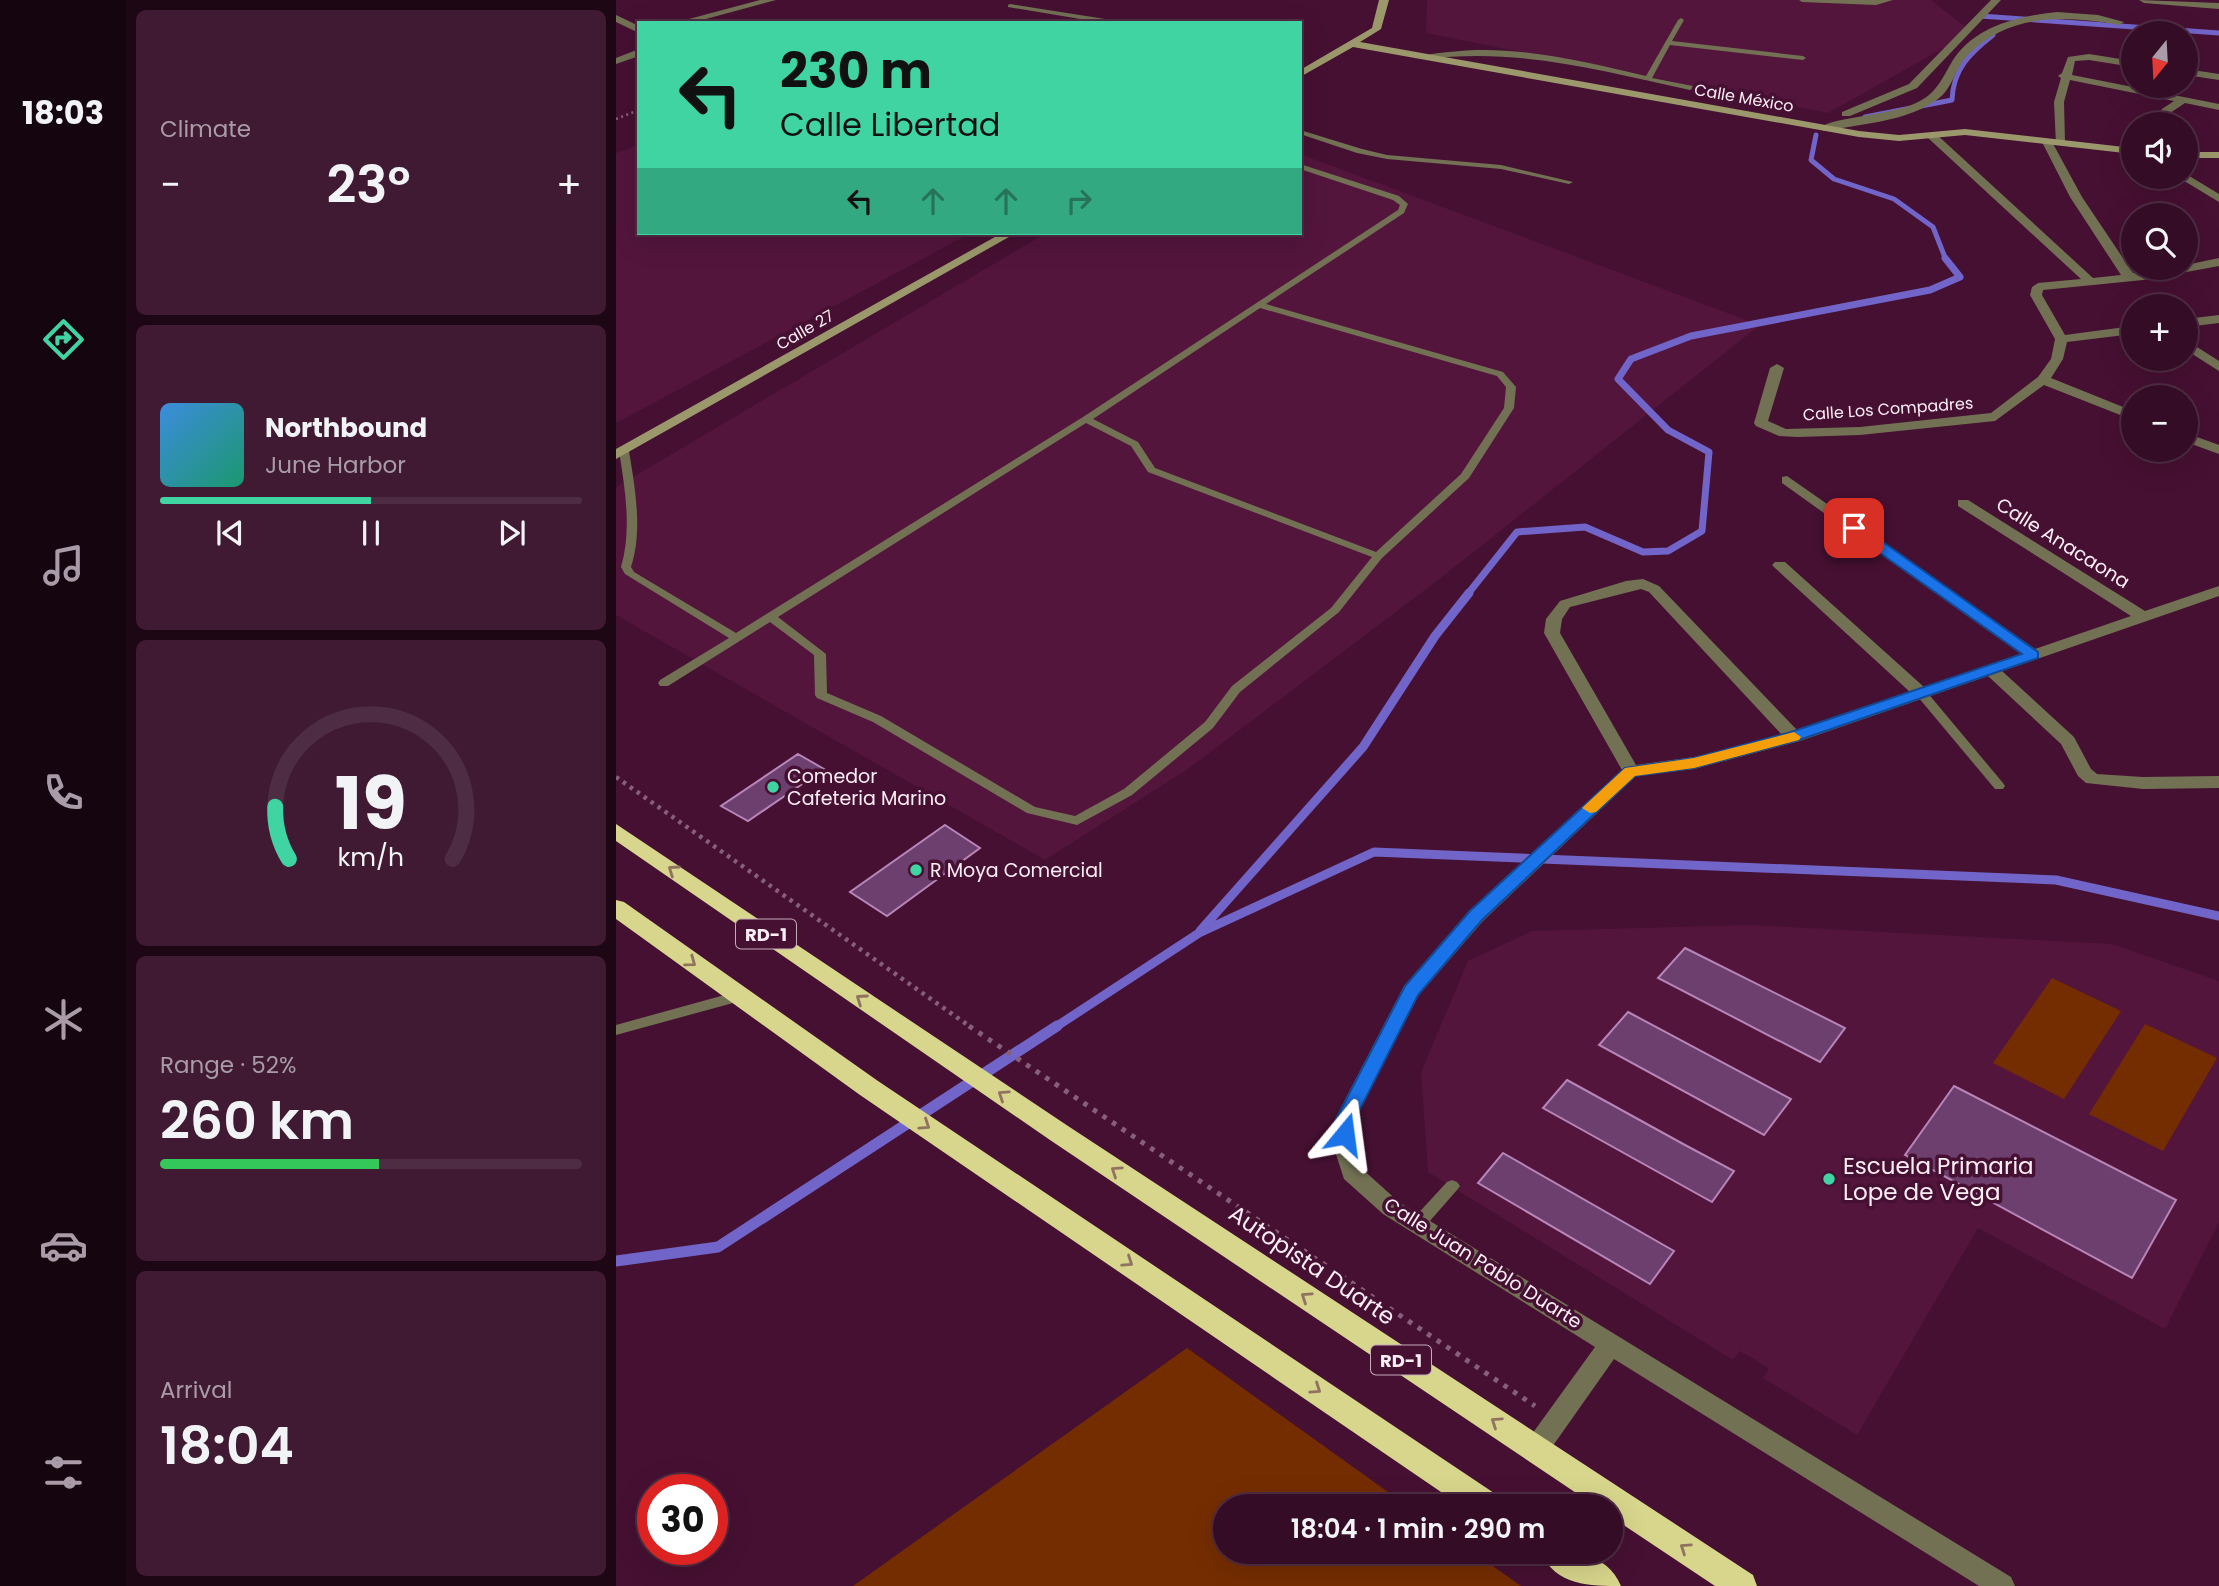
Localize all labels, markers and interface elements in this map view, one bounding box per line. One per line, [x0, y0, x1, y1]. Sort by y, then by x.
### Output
north arrow [2121, 21, 2198, 98]
map controls [2121, 21, 2198, 462]
text: 230 m [780, 37, 932, 105]
icon: left [665, 49, 756, 140]
street label: Calle México [1693, 78, 1795, 118]
text: 18:03 [22, 90, 104, 135]
text: Calle Libertad [780, 102, 1000, 147]
button: sound [2121, 112, 2198, 189]
text: Climate [160, 113, 251, 145]
text: 23° [326, 148, 411, 221]
text: − [160, 158, 181, 211]
text: + [556, 158, 582, 211]
icon: left [841, 182, 879, 220]
icon: ahead [914, 182, 952, 220]
icon: ahead [987, 182, 1025, 220]
icon: right [1060, 182, 1098, 220]
button: search [2121, 203, 2198, 280]
button: + [2121, 294, 2198, 371]
street label: Calle 27 [772, 304, 838, 356]
icon: directions [39, 315, 88, 364]
button: − [2121, 385, 2198, 462]
street label: Calle Los Compadres [1802, 392, 1974, 426]
text: Northbound [265, 410, 427, 446]
text: June Harbor [265, 449, 406, 481]
street label: Calle Anacaona [1991, 491, 2135, 595]
pin [1824, 498, 1884, 558]
icon: arrive [1835, 509, 1873, 547]
icon: previous [211, 514, 249, 552]
icon: pause [352, 514, 390, 552]
icon: next [493, 514, 531, 552]
icon: music [39, 541, 88, 590]
text: 19 [335, 753, 407, 854]
place label: Comedor Cafeteria Marino [787, 763, 946, 812]
icon: phone [39, 768, 88, 817]
marker: Comedor Cafeteria Marino [765, 779, 781, 795]
text: km/h [338, 840, 404, 875]
place label: R Moya Comercial [930, 857, 1103, 884]
marker: R Moya Comercial [908, 862, 924, 878]
one-way arrow [668, 866, 681, 878]
road number: RD-1 [736, 919, 796, 948]
one-way arrow [683, 954, 696, 966]
icon: climate [39, 995, 88, 1044]
one-way arrow [856, 995, 869, 1007]
text: Range · 52% [160, 1049, 296, 1081]
text: 260 km [160, 1084, 354, 1157]
one-way arrow [997, 1090, 1010, 1103]
position arrow [1308, 1097, 1382, 1171]
one-way arrow [918, 1117, 931, 1130]
place label: Escuela Primaria Lope de Vega [1843, 1150, 2034, 1208]
one-way arrow [1111, 1166, 1124, 1179]
marker: Escuela Primaria Lope de Vega [1821, 1171, 1837, 1187]
street label: Calle Juan Pablo Duarte [1379, 1191, 1587, 1335]
street label: Autopista Duarte [1223, 1197, 1401, 1333]
icon: car [39, 1221, 88, 1270]
one-way arrow [1120, 1253, 1133, 1266]
one-way arrow [1301, 1293, 1314, 1305]
road number: RD-1 [1371, 1345, 1431, 1374]
text: Arrival [160, 1374, 232, 1406]
one-way arrow [1308, 1381, 1321, 1393]
text: 18:04 [160, 1409, 294, 1482]
one-way arrow [1491, 1418, 1504, 1431]
icon: filters [39, 1448, 88, 1497]
speed limit sign: 30 [637, 1474, 728, 1565]
text: 18:04 · 1 min · 290 m [1291, 1511, 1545, 1547]
one-way arrow [1680, 1543, 1693, 1556]

